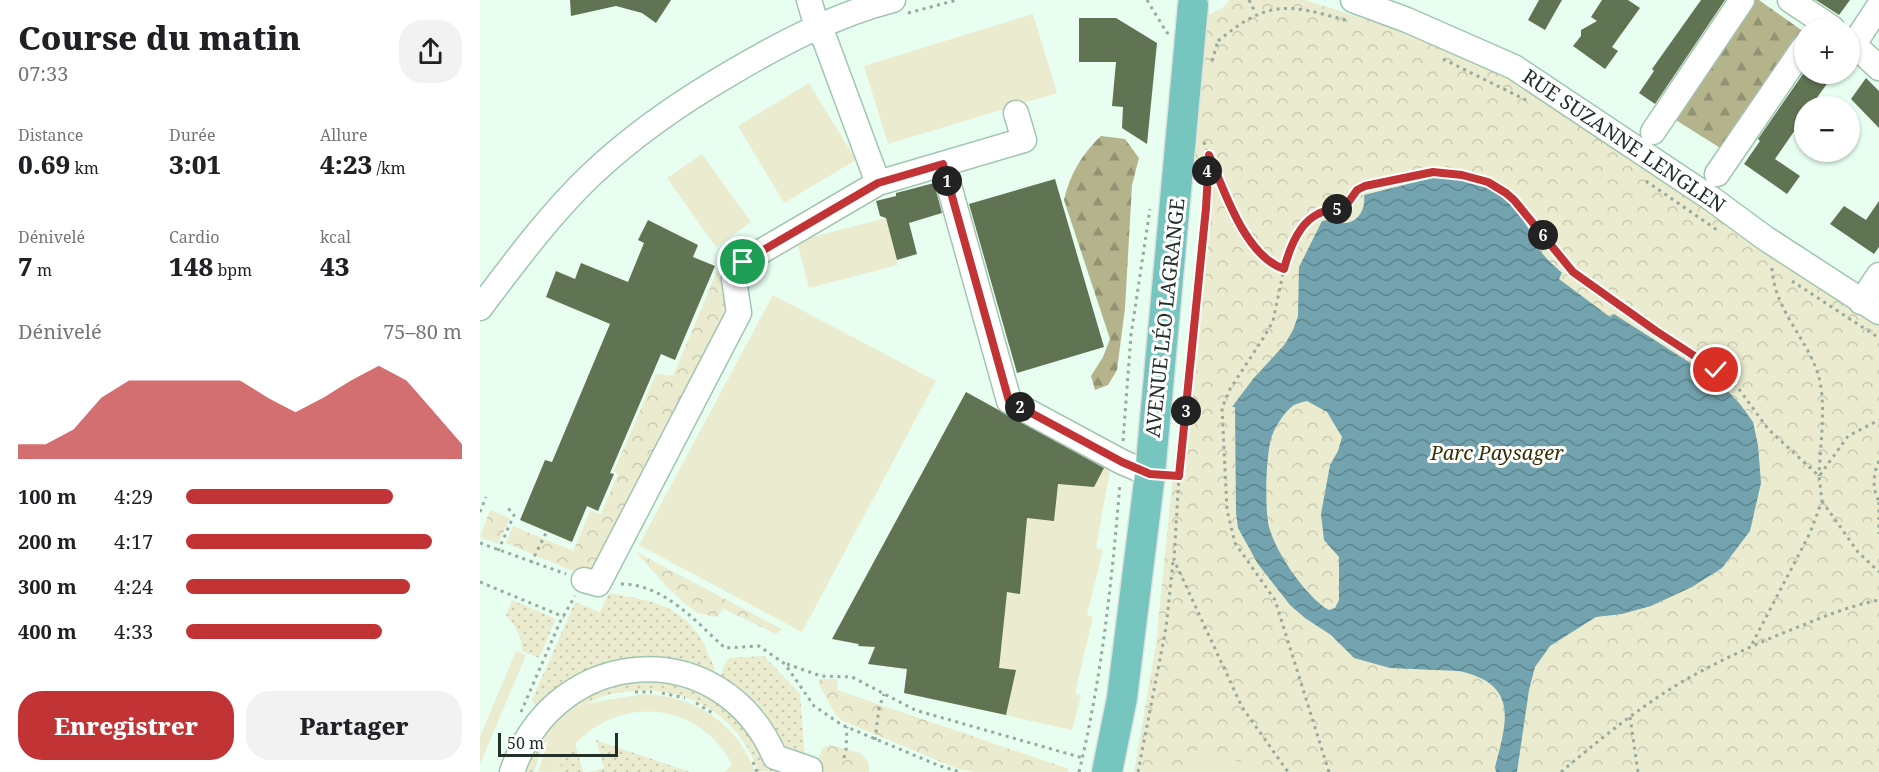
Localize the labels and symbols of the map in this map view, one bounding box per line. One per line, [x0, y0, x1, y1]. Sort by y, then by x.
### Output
street label: RUE SUZANNE LENGLEN [1518, 63, 1731, 219]
pin: 4 [1192, 156, 1222, 186]
pin: 1 [932, 166, 962, 196]
pin: 5 [1322, 194, 1352, 224]
street label: AVENUE LÉO LAGRANGE [1139, 197, 1190, 439]
pin: 6 [1528, 220, 1558, 250]
pin [717, 236, 768, 287]
pin [1690, 344, 1741, 395]
pin: 2 [1005, 392, 1035, 422]
pin: 3 [1171, 396, 1201, 426]
park label: Parc Paysager [1429, 439, 1564, 466]
scale bar [498, 730, 618, 758]

